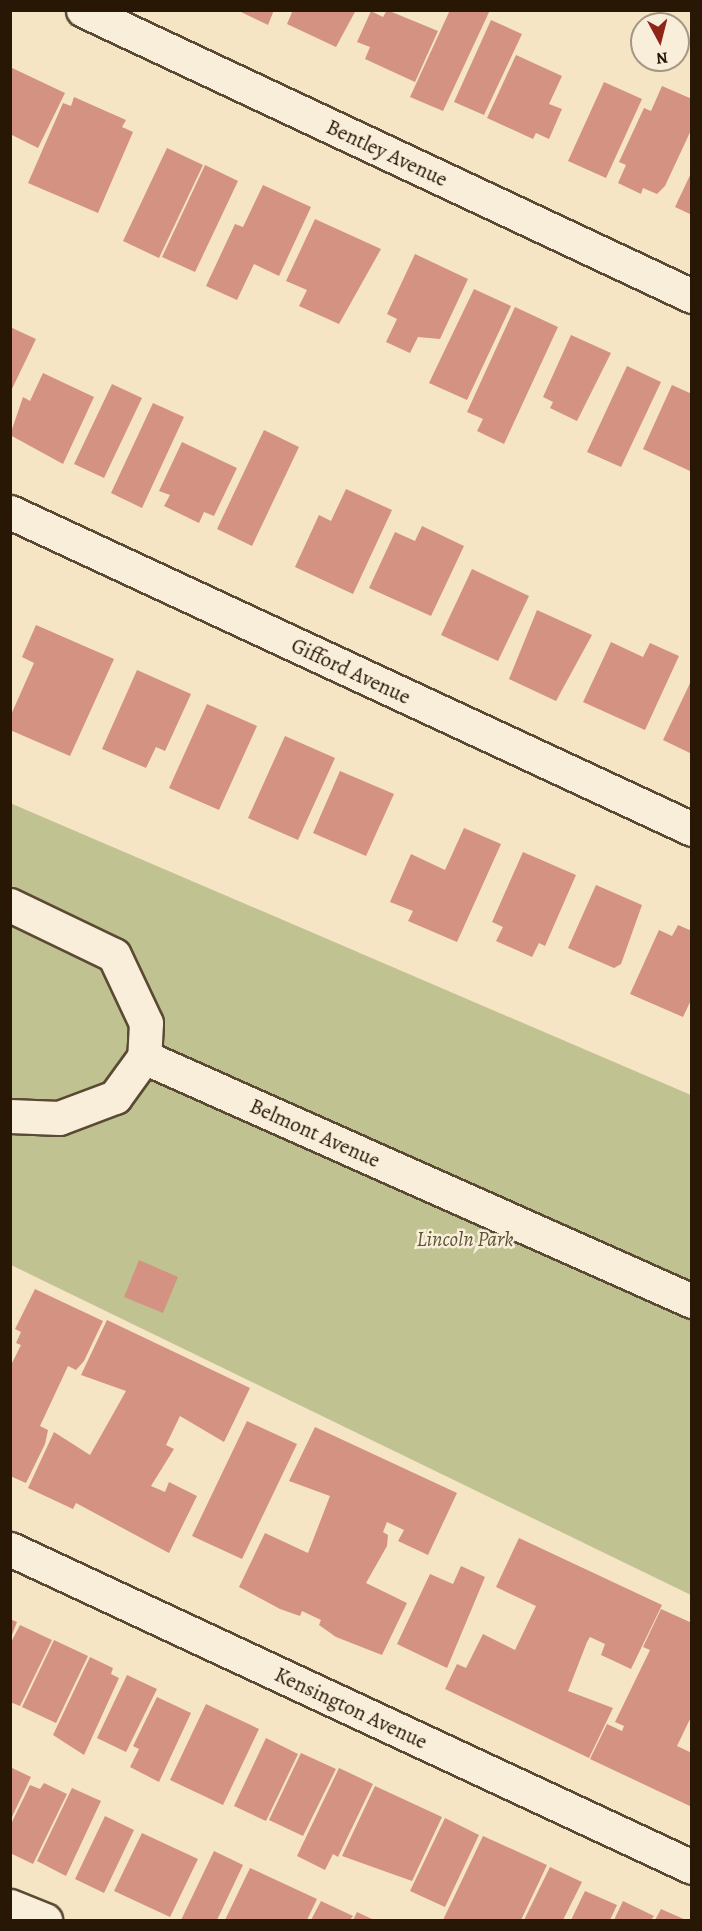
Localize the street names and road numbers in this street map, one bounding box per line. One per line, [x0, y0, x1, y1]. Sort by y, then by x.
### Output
street label: Bentley Avenue [322, 114, 452, 192]
street label: Gifford Avenue [287, 632, 415, 710]
street label: Belmont Avenue [246, 1093, 384, 1173]
street label: Kensington Avenue [271, 1662, 431, 1754]

